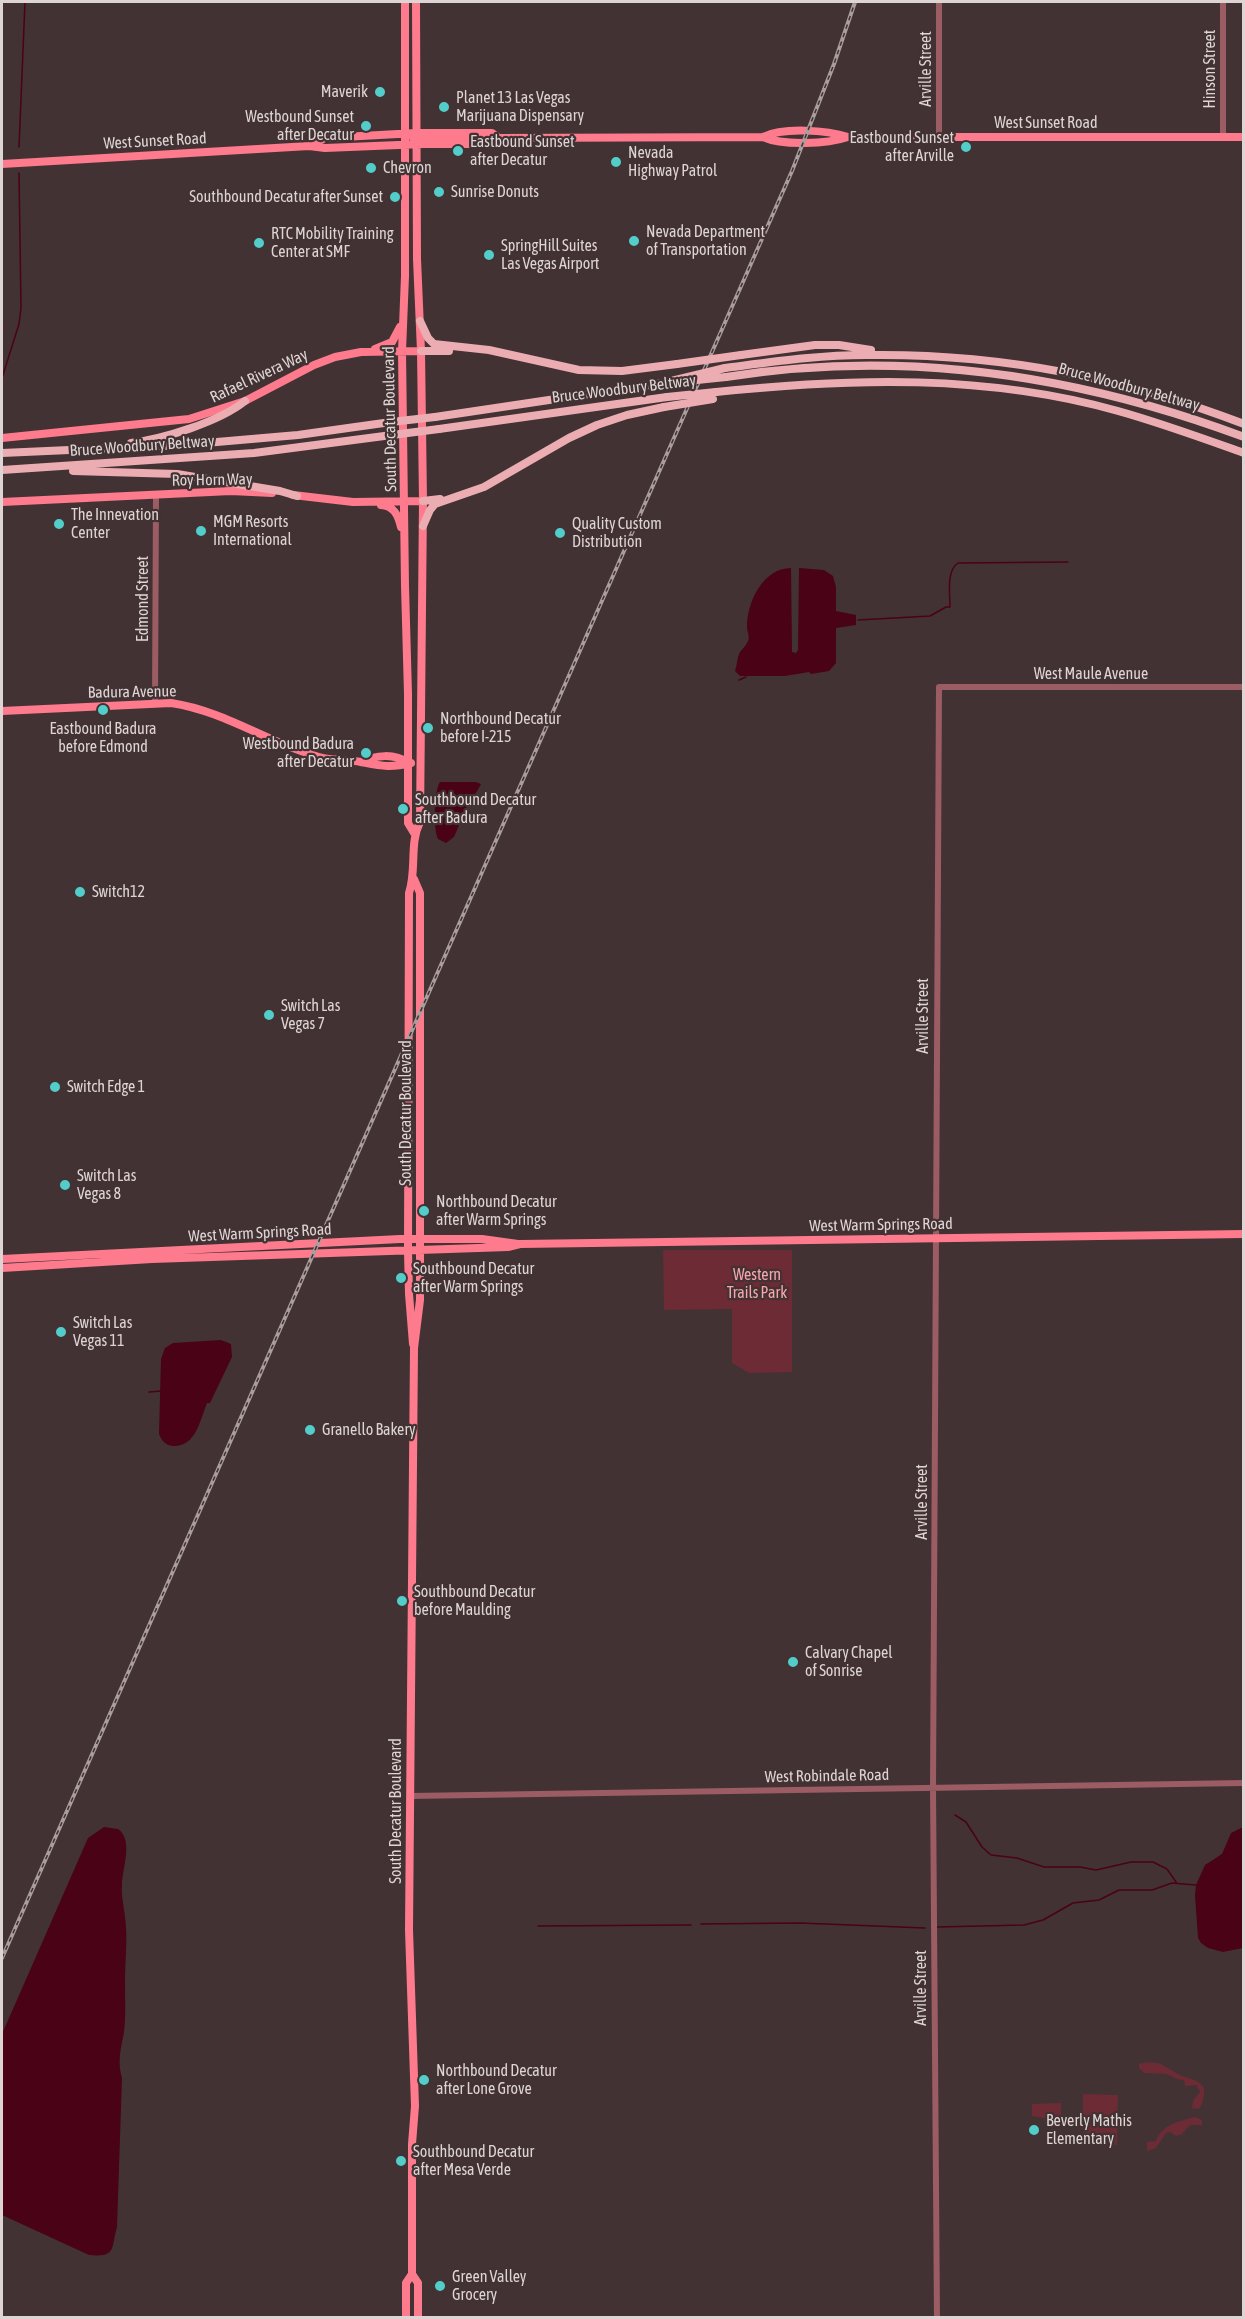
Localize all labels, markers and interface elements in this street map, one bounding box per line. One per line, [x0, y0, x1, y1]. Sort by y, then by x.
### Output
street label: Hinson Street [1200, 30, 1220, 108]
street label: Arville Street [916, 31, 936, 107]
place label: Maverik [321, 82, 368, 102]
marker: Maverik [373, 85, 387, 99]
place label: Planet 13 Las Vegas Marijuana Dispensary [456, 88, 584, 126]
marker: Planet 13 Las Vegas Marijuana Dispensary [437, 100, 451, 114]
place label: Westbound Sunset after Decatur [245, 107, 354, 145]
street label: West Sunset Road [994, 113, 1098, 133]
marker: Westbound Sunset after Decatur [359, 119, 373, 133]
place label: Eastbound Sunset after Arville [849, 128, 954, 166]
street label: West Sunset Road [103, 129, 207, 153]
place label: Eastbound Sunset after Decatur [470, 132, 575, 170]
marker: Eastbound Sunset after Arville [959, 140, 973, 154]
place label: Nevada Highway Patrol [628, 143, 717, 181]
marker: Eastbound Sunset after Decatur [451, 144, 465, 158]
marker: Nevada Highway Patrol [609, 155, 623, 169]
place label: Chevron [383, 158, 432, 178]
marker: Chevron [364, 161, 378, 175]
place label: Sunrise Donuts [451, 182, 539, 202]
marker: Sunrise Donuts [432, 185, 446, 199]
place label: Southbound Decatur after Sunset [189, 187, 383, 207]
marker: Southbound Decatur after Sunset [388, 190, 402, 204]
place label: Nevada Department of Transportation [646, 222, 765, 260]
place label: RTC Mobility Training Center at SMF [271, 224, 394, 262]
marker: Nevada Department of Transportation [627, 234, 641, 248]
marker: RTC Mobility Training Center at SMF [252, 236, 266, 250]
place label: SpringHill Suites Las Vegas Airport [501, 236, 599, 274]
marker: SpringHill Suites Las Vegas Airport [482, 248, 496, 262]
street label: Rafael Rivera Way [207, 345, 311, 407]
street label: South Decatur Boulevard [379, 346, 401, 492]
street label: Bruce Woodbury Beltway [1056, 359, 1202, 415]
street label: Bruce Woodbury Beltway [551, 371, 697, 407]
street label: Bruce Woodbury Beltway [69, 431, 215, 461]
street label: Roy Horn Way [171, 470, 253, 490]
place label: The Innevation Center [71, 505, 159, 543]
place label: MGM Resorts International [213, 512, 292, 550]
place label: Quality Custom Distribution [572, 514, 662, 552]
marker: The Innevation Center [52, 517, 66, 531]
marker: MGM Resorts International [194, 524, 208, 538]
marker: Quality Custom Distribution [553, 526, 567, 540]
street label: Edmond Street [133, 556, 153, 642]
street label: West Maule Avenue [1034, 664, 1148, 684]
street label: Badura Avenue [88, 682, 176, 702]
marker: Eastbound Badura before Edmond [96, 703, 110, 717]
place label: Northbound Decatur before I-215 [440, 709, 561, 747]
place label: Eastbound Badura before Edmond [49, 719, 157, 757]
marker: Northbound Decatur before I-215 [421, 721, 435, 735]
place label: Westbound Badura after Decatur [243, 734, 354, 772]
marker: Westbound Badura after Decatur [359, 746, 373, 760]
place label: Southbound Decatur after Badura [415, 790, 536, 828]
marker: Southbound Decatur after Badura [396, 802, 410, 816]
place label: Switch12 [92, 882, 145, 902]
marker: Switch12 [73, 885, 87, 899]
street label: Arville Street [913, 978, 933, 1054]
place label: Switch Las Vegas 7 [281, 996, 340, 1034]
marker: Switch Las Vegas 7 [262, 1008, 276, 1022]
street label: South Decatur Boulevard [396, 1040, 416, 1186]
place label: Switch Edge 1 [67, 1077, 145, 1097]
marker: Switch Edge 1 [48, 1080, 62, 1094]
place label: Switch Las Vegas 8 [77, 1166, 136, 1204]
marker: Switch Las Vegas 8 [58, 1178, 72, 1192]
place label: Northbound Decatur after Warm Springs [436, 1192, 557, 1230]
marker: Northbound Decatur after Warm Springs [417, 1204, 431, 1218]
street label: West Warm Springs Road [809, 1214, 953, 1236]
street label: West Warm Springs Road [188, 1220, 332, 1246]
place label: Southbound Decatur after Warm Springs [413, 1259, 534, 1297]
park label: Western Trails Park [727, 1265, 787, 1303]
marker: Southbound Decatur after Warm Springs [394, 1271, 408, 1285]
place label: Switch Las Vegas 11 [73, 1313, 132, 1351]
marker: Switch Las Vegas 11 [54, 1325, 68, 1339]
place label: Granello Bakery [322, 1420, 416, 1440]
marker: Granello Bakery [303, 1423, 317, 1437]
street label: Arville Street [912, 1464, 932, 1540]
place label: Southbound Decatur before Maulding [414, 1582, 535, 1620]
marker: Southbound Decatur before Maulding [395, 1594, 409, 1608]
place label: Calvary Chapel of Sonrise [805, 1643, 893, 1681]
marker: Calvary Chapel of Sonrise [786, 1655, 800, 1669]
street label: South Decatur Boulevard [386, 1738, 406, 1884]
street label: West Robindale Road [765, 1765, 889, 1787]
street label: Arville Street [911, 1950, 931, 2026]
place label: Northbound Decatur after Lone Grove [436, 2061, 557, 2099]
marker: Northbound Decatur after Lone Grove [417, 2073, 431, 2087]
place label: Beverly Mathis Elementary [1046, 2111, 1132, 2149]
marker: Beverly Mathis Elementary [1027, 2123, 1041, 2137]
place label: Southbound Decatur after Mesa Verde [413, 2142, 534, 2180]
marker: Southbound Decatur after Mesa Verde [394, 2154, 408, 2168]
place label: Green Valley Grocery [452, 2267, 526, 2305]
marker: Green Valley Grocery [433, 2279, 447, 2293]

